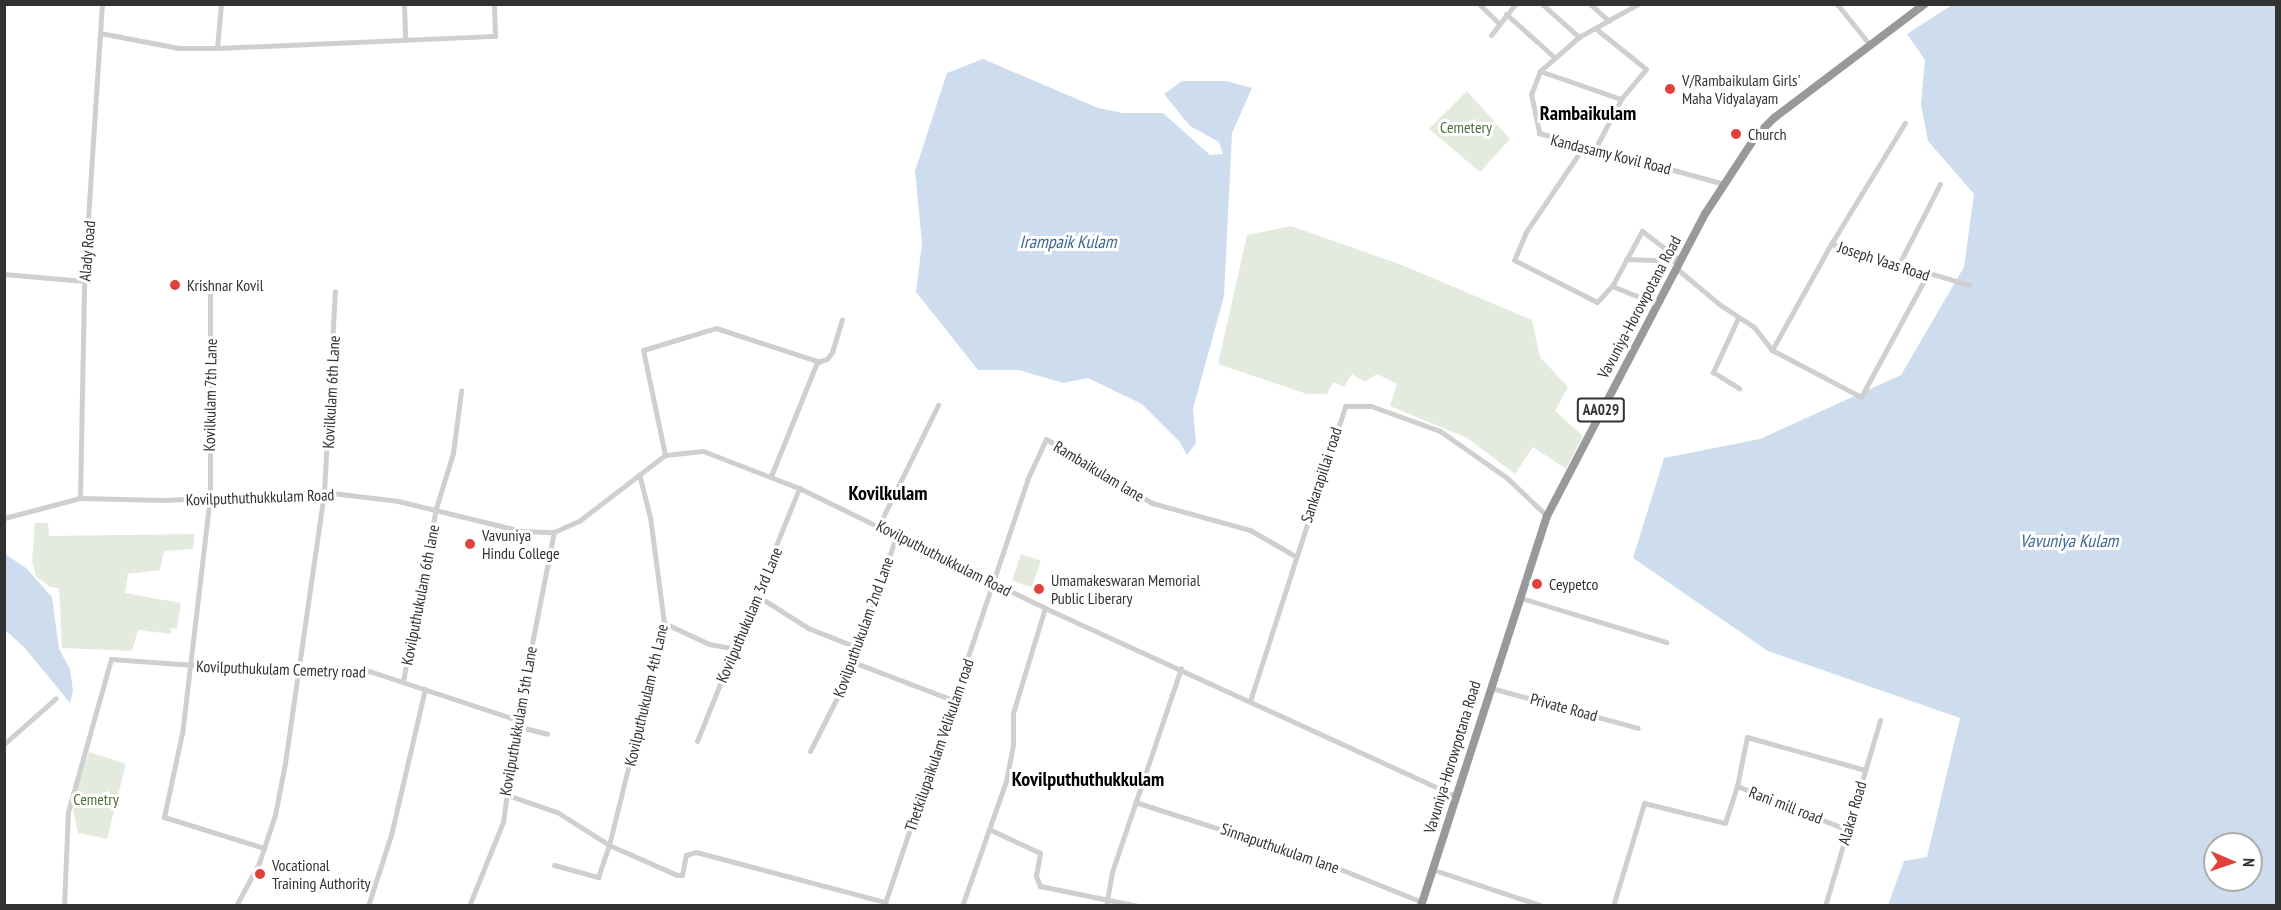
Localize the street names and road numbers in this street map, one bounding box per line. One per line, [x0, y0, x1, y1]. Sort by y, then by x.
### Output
street label: Kandasamy Kovil Road [1548, 130, 1674, 178]
street label: Alady Road [75, 220, 99, 282]
street label: Vavuniya-Horowpotana Road [1593, 232, 1685, 382]
street label: Joseph Vaas Road [1835, 237, 1933, 285]
street label: Kovilkulam 6th Lane [318, 335, 344, 449]
street label: Kovilkulam 7th Lane [199, 338, 221, 452]
road number: AA029 [1576, 398, 1626, 422]
street label: Sankarapillai road [1297, 425, 1345, 525]
street label: Rambaikulam lane [1050, 436, 1148, 506]
street label: Kovilputhuthukkulam Road [185, 485, 335, 509]
street label: Kovilputhuthukkulam Road [873, 516, 1015, 600]
street label: Kovilputhukulam 6th lane [397, 523, 443, 667]
street label: Kovilputhukulam 3rd Lane [712, 544, 786, 686]
street label: Kovilputhukulam 2nd Lane [829, 554, 897, 700]
street label: Kovilputhukulam 4th Lane [620, 622, 672, 768]
street label: Kovilputhukkulam 5th Lane [495, 645, 541, 797]
street label: Kovilputhukulam Cemetry road [196, 656, 366, 682]
street label: Thetkilupaikulam Velikulam road [900, 656, 978, 834]
street label: Vavuniya-Horowpotana Road [1420, 678, 1484, 836]
street label: Private Road [1528, 689, 1600, 725]
street label: Alakar Road [1834, 779, 1870, 847]
street label: Rani mill road [1746, 782, 1826, 828]
street label: Sinnaputhukulam lane [1218, 819, 1342, 877]

